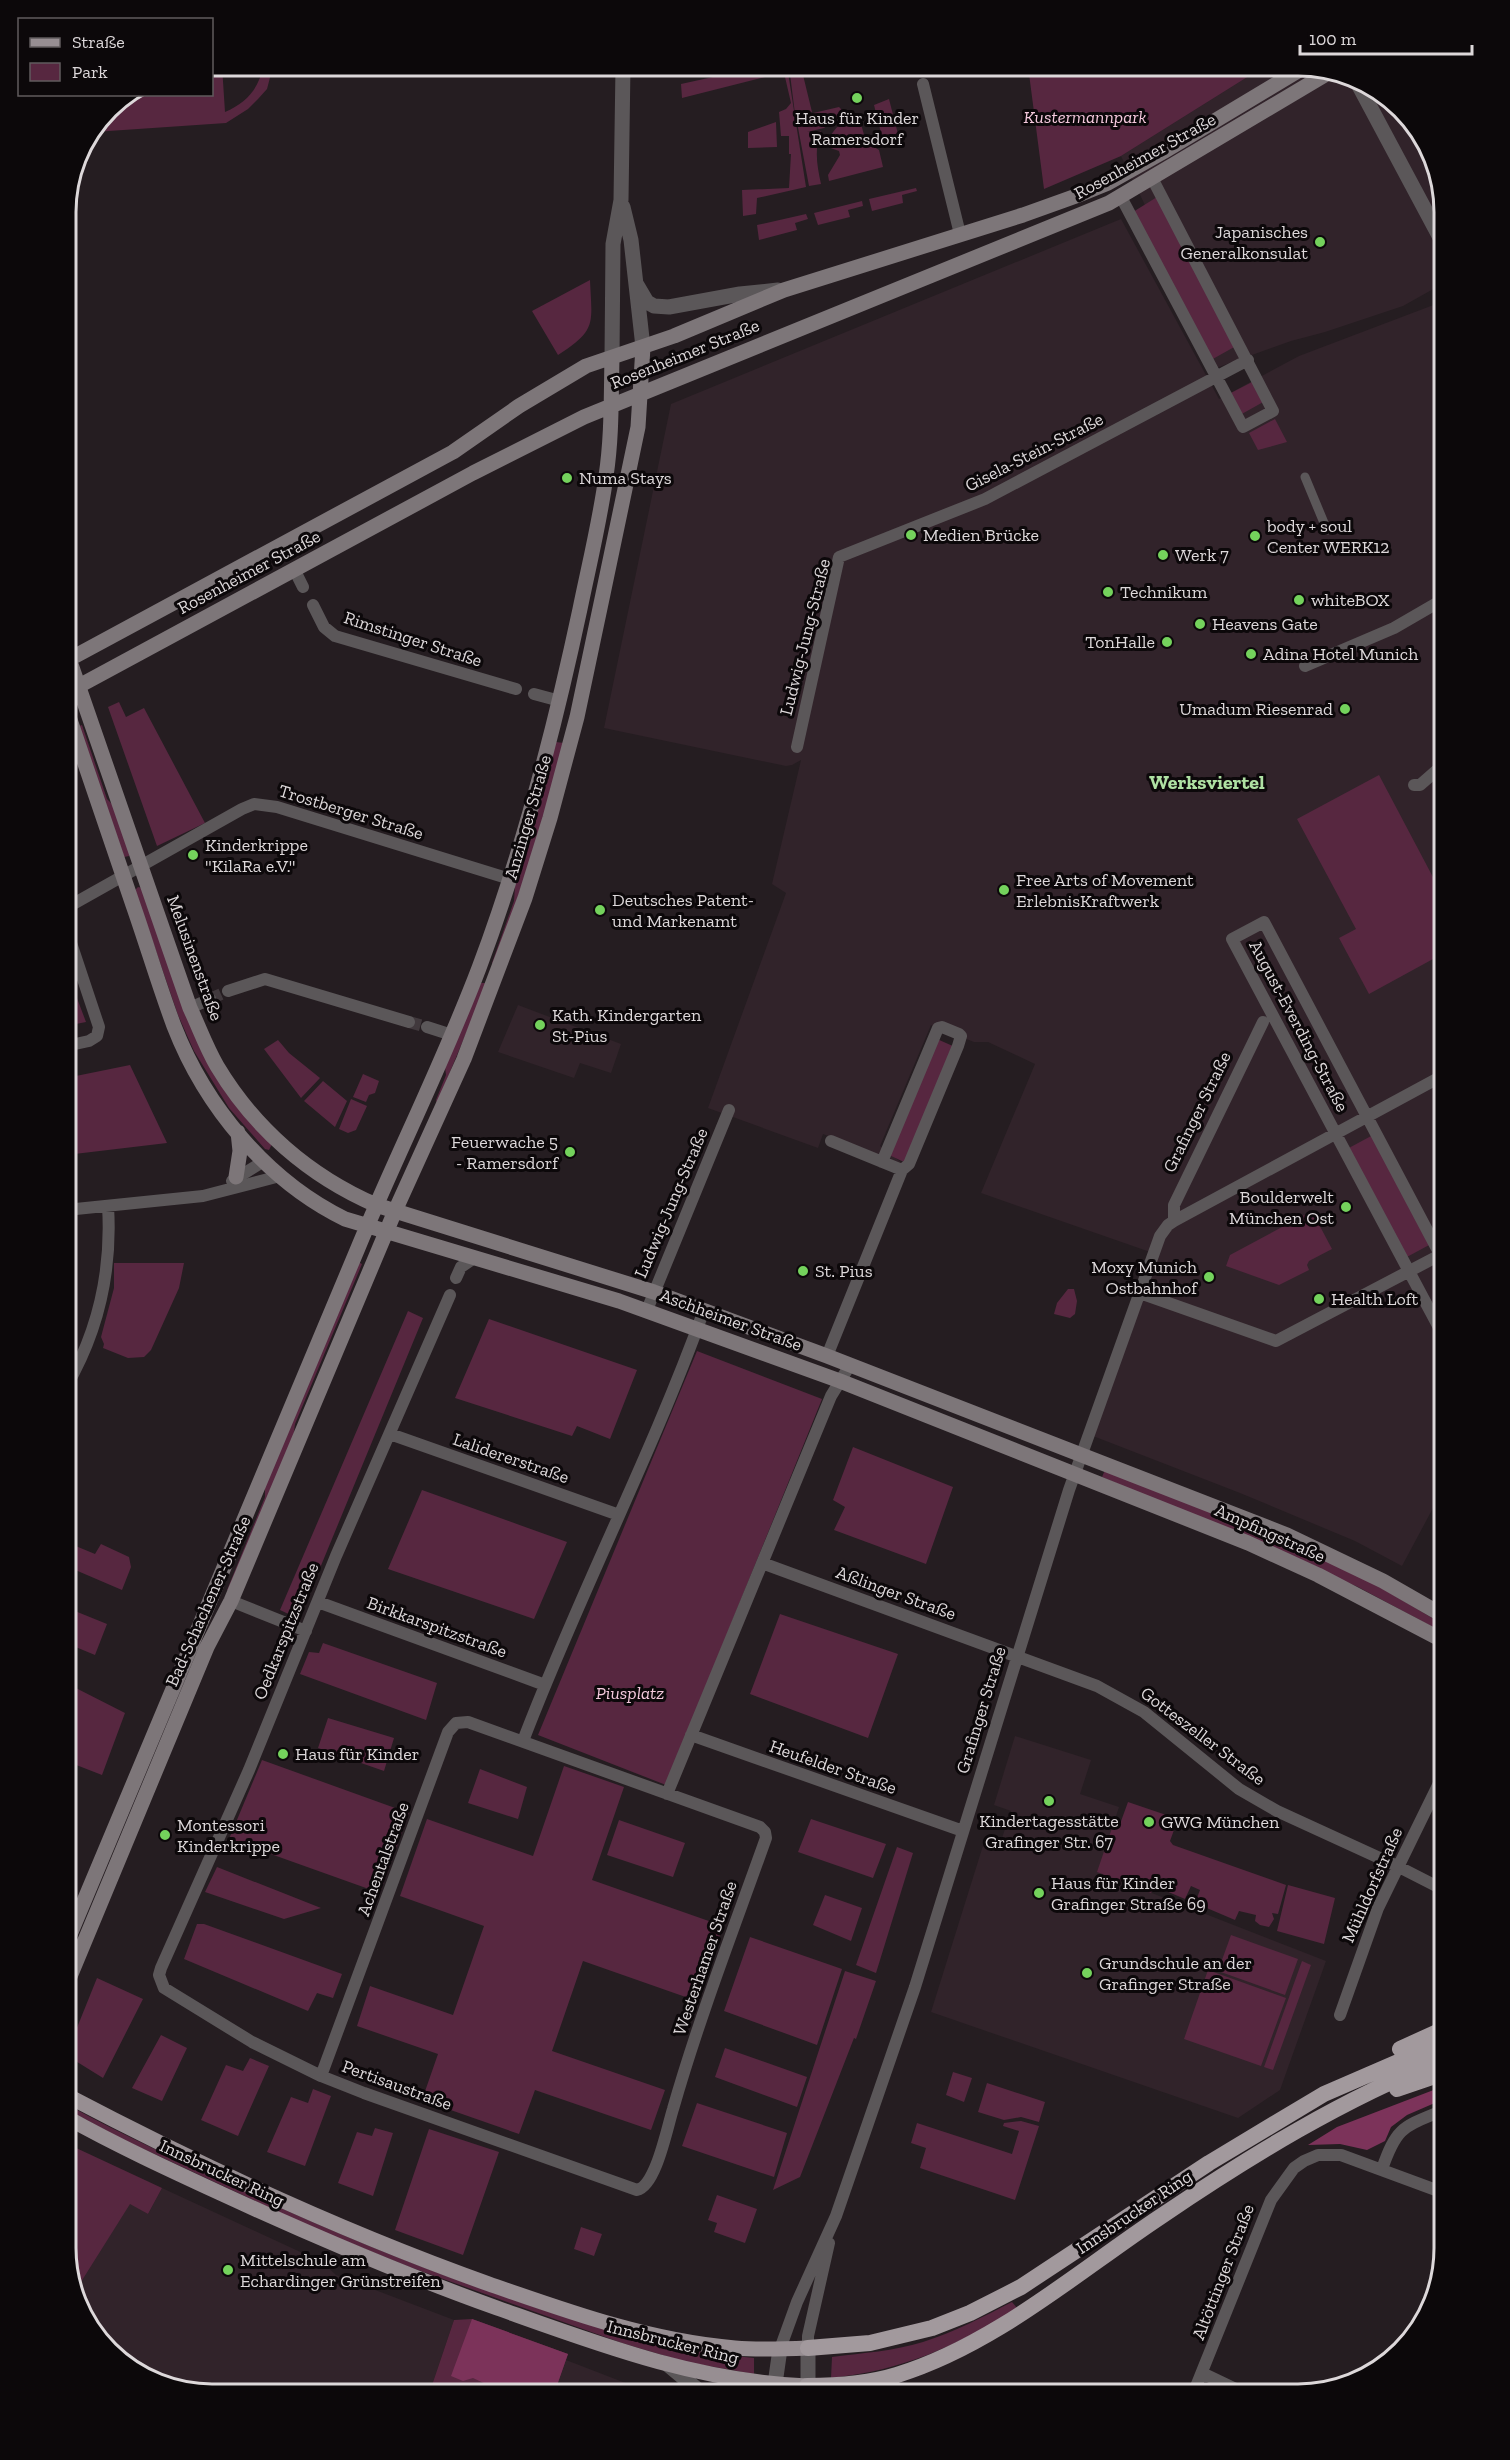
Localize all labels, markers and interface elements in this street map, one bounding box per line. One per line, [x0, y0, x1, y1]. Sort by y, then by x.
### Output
legend [18, 18, 213, 96]
scale bar [1300, 18, 1472, 56]
text: 100 m [1309, 28, 1357, 50]
text: Straße [72, 31, 125, 53]
text: Park [72, 61, 108, 83]
marker: Haus für Kinder Ramersdorf [850, 91, 864, 105]
park label: Kustermannpark [1024, 106, 1146, 128]
place label: Haus für Kinder Ramersdorf [795, 107, 919, 150]
street label: Rosenheimer Straße [1070, 108, 1220, 204]
place label: Japanisches Generalkonsulat [1181, 221, 1308, 264]
marker: Japanisches Generalkonsulat [1313, 235, 1327, 249]
street label: Rosenheimer Straße [607, 314, 763, 394]
street label: Gisela-Stein-Straße [961, 408, 1107, 496]
place label: Numa Stays [579, 467, 672, 489]
marker: Numa Stays [560, 471, 574, 485]
place label: body + soul Center WERK12 [1266, 515, 1390, 558]
place label: Medien Brücke [923, 524, 1039, 546]
street label: Rosenheimer Straße [174, 525, 324, 619]
marker: Medien Brücke [904, 528, 918, 542]
marker: body + soul Center WERK12 [1248, 529, 1262, 543]
place label: Werk 7 [1175, 544, 1229, 566]
marker: Werk 7 [1156, 548, 1170, 562]
street label: Ludwig-Jung-Straße [775, 556, 835, 718]
place label: Technikum [1120, 581, 1208, 603]
marker: Technikum [1101, 585, 1115, 599]
place label: whiteBOX [1311, 589, 1390, 611]
marker: whiteBOX [1292, 593, 1306, 607]
street label: Rimstinger Straße [341, 606, 485, 672]
place label: Heavens Gate [1212, 613, 1318, 635]
marker: Heavens Gate [1193, 617, 1207, 631]
place label: TonHalle [1085, 631, 1155, 653]
marker: TonHalle [1160, 635, 1174, 649]
place label: Adina Hotel Munich [1263, 643, 1418, 665]
marker: Adina Hotel Munich [1244, 647, 1258, 661]
place label: Umadum Riesenrad [1179, 698, 1333, 720]
marker: Umadum Riesenrad [1338, 702, 1352, 716]
street label: Anzinger Straße [500, 752, 556, 882]
district label: Werksviertel [1149, 770, 1265, 794]
street label: Trostberger Straße [276, 780, 426, 844]
place label: Kinderkrippe "KilaRa e.V." [205, 834, 308, 877]
marker: Kinderkrippe "KilaRa e.V." [186, 848, 200, 862]
place label: Free Arts of Movement ErlebnisKraftwerk [1016, 869, 1194, 912]
marker: Free Arts of Movement ErlebnisKraftwerk [997, 883, 1011, 897]
place label: Deutsches Patent- und Markenamt [612, 889, 754, 932]
street label: Melusinenstraße [162, 892, 228, 1024]
marker: Deutsches Patent- und Markenamt [593, 903, 607, 917]
street label: August-Everding-Straße [1244, 936, 1354, 1116]
place label: Kath. Kindergarten St-Pius [552, 1004, 702, 1047]
marker: Kath. Kindergarten St-Pius [533, 1018, 547, 1032]
street label: Grafinger Straße [1158, 1048, 1236, 1176]
street label: Ludwig-Jung-Straße [629, 1125, 713, 1281]
place label: Feuerwache 5 - Ramersdorf [451, 1131, 559, 1174]
marker: Feuerwache 5 - Ramersdorf [563, 1145, 577, 1159]
place label: Boulderwelt München Ost [1229, 1186, 1334, 1229]
marker: Boulderwelt München Ost [1339, 1200, 1353, 1214]
place label: Moxy Munich Ostbahnhof [1091, 1256, 1198, 1299]
place label: St. Pius [815, 1260, 873, 1282]
marker: St. Pius [796, 1264, 810, 1278]
marker: Moxy Munich Ostbahnhof [1202, 1270, 1216, 1284]
street label: Aschheimer Straße [657, 1284, 805, 1356]
place label: Health Loft [1331, 1288, 1419, 1310]
marker: Health Loft [1312, 1292, 1326, 1306]
street label: Lalidererstraße [450, 1428, 572, 1488]
street label: Ampfingstraße [1211, 1499, 1329, 1567]
street label: Bad-Schachener-Straße [160, 1512, 256, 1690]
street label: Oedkarspitzstraße [248, 1559, 324, 1703]
street label: Aßlinger Straße [833, 1561, 959, 1625]
street label: Birkkarspitzstraße [364, 1591, 510, 1663]
street label: Grafinger Straße [951, 1644, 1011, 1776]
park label: Piusplatz [596, 1682, 664, 1704]
street label: Gotteszeller Straße [1136, 1682, 1270, 1790]
street label: Heufelder Straße [767, 1735, 899, 1799]
place label: Haus für Kinder [295, 1743, 419, 1765]
marker: Haus für Kinder [276, 1747, 290, 1761]
marker: Kindertagesstätte Grafinger Str. 67 [1042, 1794, 1056, 1808]
street label: Achentalstraße [352, 1799, 414, 1919]
place label: Kindertagesstätte Grafinger Str. 67 [979, 1810, 1119, 1853]
place label: GWG München [1161, 1811, 1280, 1833]
place label: Montessori Kinderkrippe [177, 1814, 280, 1857]
marker: GWG München [1142, 1815, 1156, 1829]
street label: Mühldorfstraße [1337, 1824, 1407, 1946]
marker: Montessori Kinderkrippe [158, 1828, 172, 1842]
place label: Haus für Kinder Grafinger Straße 69 [1051, 1872, 1206, 1915]
street label: Westerhamer Straße [668, 1878, 742, 2038]
marker: Haus für Kinder Grafinger Straße 69 [1032, 1886, 1046, 1900]
place label: Grundschule an der Grafinger Straße [1099, 1952, 1252, 1995]
marker: Grundschule an der Grafinger Straße [1080, 1966, 1094, 1980]
street label: Pertisaustraße [339, 2055, 455, 2115]
street label: Innsbrucker Ring [156, 2134, 288, 2212]
street label: Innsbrucker Ring [1072, 2165, 1196, 2259]
street label: Altöttinger Straße [1187, 2201, 1259, 2343]
place label: Mittelschule am Echardinger Grünstreifen [240, 2249, 441, 2292]
marker: Mittelschule am Echardinger Grünstreifen [221, 2263, 235, 2277]
street label: Innsbrucker Ring [605, 2315, 741, 2369]

